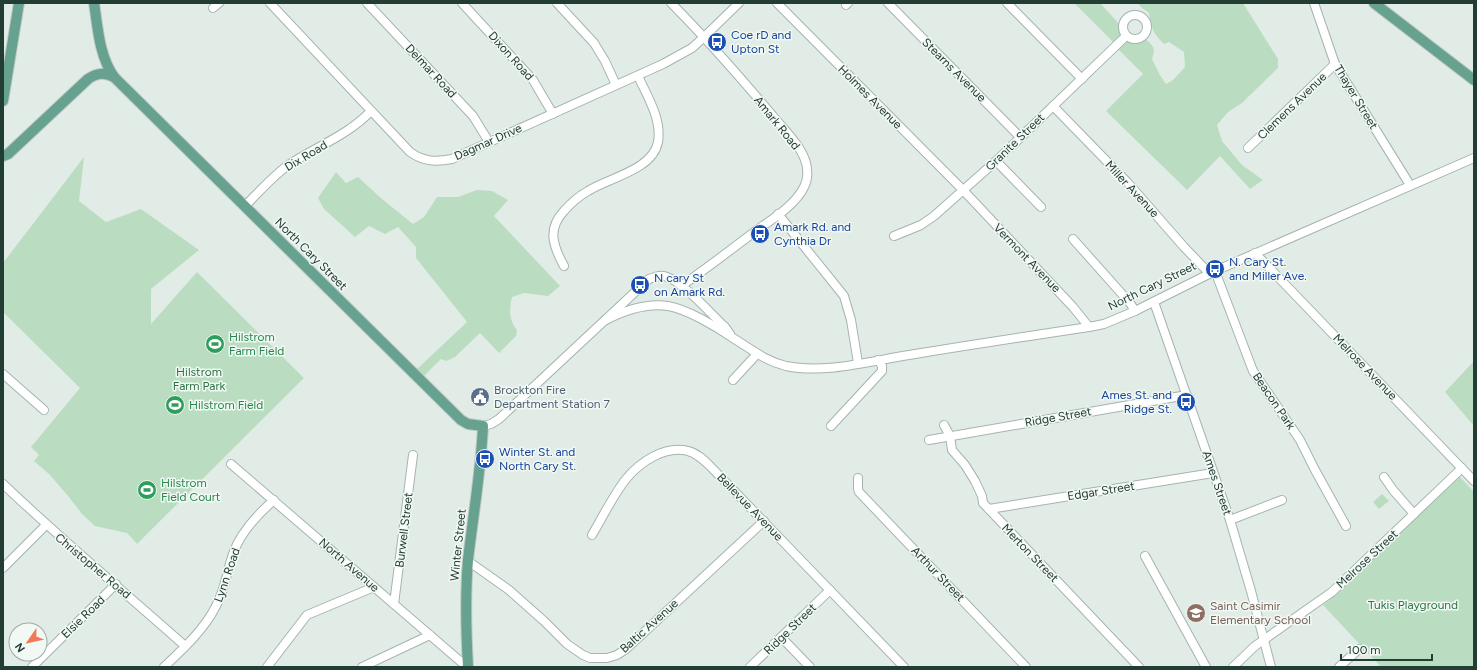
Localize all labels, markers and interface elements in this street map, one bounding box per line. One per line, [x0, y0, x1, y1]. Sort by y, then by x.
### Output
place label: Coe rD and Upton St [731, 28, 791, 56]
street label: Dixon Road [485, 29, 537, 83]
bus stop icon: Coe rD and Upton St [706, 31, 728, 53]
street label: Stearns Avenue [919, 35, 989, 105]
street label: Delmar Road [403, 41, 459, 101]
street label: Holmes Avenue [835, 62, 905, 132]
street label: Thayer Street [1331, 62, 1381, 132]
street label: Clemens Avenue [1255, 69, 1330, 142]
street label: Amark Road [751, 93, 803, 153]
street label: Granite Street [983, 110, 1048, 174]
street label: Dagmar Drive [452, 121, 524, 163]
street label: Dix Road [282, 138, 330, 174]
street label: Miller Avenue [1102, 158, 1162, 221]
street label: North Cary Street [272, 215, 350, 293]
place label: Amark Rd. and Cynthia Dr [774, 220, 851, 248]
street label: Vermont Avenue [991, 221, 1064, 296]
bus stop icon: Amark Rd. and Cynthia Dr [749, 223, 771, 245]
place label: N. Cary St. and Miller Ave. [1229, 255, 1307, 283]
street label: North Cary Street [1106, 258, 1199, 313]
bus stop icon: N. Cary St. and Miller Ave. [1204, 258, 1226, 280]
place label: N cary St on Amark Rd. [654, 271, 725, 299]
bus stop icon: N cary St on Amark Rd. [629, 274, 651, 296]
place label: Hilstrom Farm Field [229, 330, 284, 358]
street label: Melrose Avenue [1330, 331, 1400, 403]
sports icon: Hilstrom Farm Field [204, 333, 226, 355]
park label: Hilstrom Farm Park [173, 365, 225, 393]
street label: Beacon Park [1250, 370, 1298, 432]
place label: Brockton Fire Department Station 7 [494, 383, 611, 411]
public building icon: Brockton Fire Department Station 7 [469, 386, 491, 408]
place label: Ames St. and Ridge St. [1101, 388, 1172, 416]
bus stop icon: Ames St. and Ridge St. [1175, 391, 1197, 413]
sports icon: Hilstrom Field [164, 394, 186, 416]
place label: Hilstrom Field [189, 398, 263, 412]
street label: Ridge Street [1024, 404, 1093, 430]
place label: Winter St. and North Cary St. [499, 445, 576, 473]
bus stop icon: Winter St. and North Cary St. [474, 448, 496, 470]
street label: Ames Street [1199, 449, 1235, 517]
street label: Bellevue Avenue [714, 470, 786, 544]
place label: Hilstrom Field Court [161, 476, 221, 504]
sports icon: Hilstrom Field Court [136, 479, 158, 501]
street label: Edgar Street [1066, 479, 1136, 503]
street label: Burwell Street [392, 491, 416, 568]
street label: Winter Street [447, 508, 469, 582]
street label: Merton Street [999, 521, 1062, 585]
street label: Melrose Street [1333, 527, 1401, 591]
street label: Christopher Road [52, 530, 134, 602]
street label: North Avenue [316, 535, 382, 595]
street label: Arthur Street [908, 544, 968, 605]
street label: Lynn Road [211, 546, 243, 604]
street label: Elsie Road [58, 593, 108, 641]
street label: Baltic Avenue [617, 596, 681, 656]
park label: Tukis Playground [1368, 598, 1458, 612]
place label: Saint Casimir Elementary School [1210, 599, 1311, 627]
street label: Ridge Street [761, 600, 819, 657]
school or university icon: Saint Casimir Elementary School [1185, 602, 1207, 624]
north arrow [8, 622, 48, 662]
scale bar [1341, 636, 1432, 662]
text: N [12, 640, 28, 654]
text: 100 m [1347, 643, 1381, 657]

